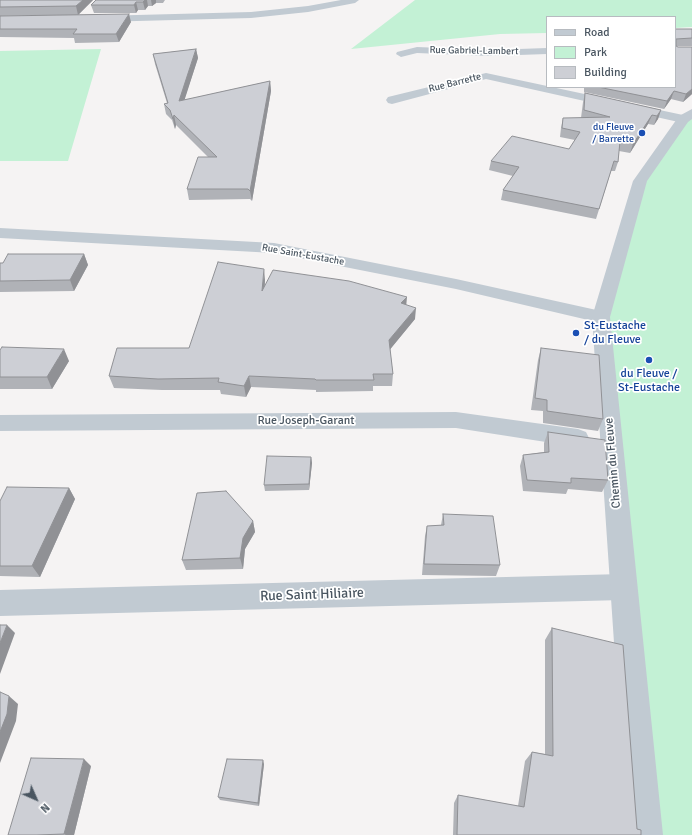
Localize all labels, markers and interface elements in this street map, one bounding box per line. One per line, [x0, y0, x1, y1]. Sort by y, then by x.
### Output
legend [546, 16, 676, 88]
text: Road [584, 25, 610, 40]
street label: Rue Gabriel-Lambert [429, 44, 519, 58]
text: Park [584, 45, 607, 60]
text: Building [584, 65, 627, 80]
street label: Rue Barrette [428, 71, 482, 95]
place label: du Fleuve / Barrette [592, 121, 634, 144]
marker: du Fleuve / Barrette [637, 128, 647, 138]
street label: Rue Saint-Eustache [261, 242, 345, 268]
place label: St-Eustache / du Fleuve [584, 319, 646, 347]
marker: St-Eustache / du Fleuve [571, 328, 581, 338]
marker: du Fleuve / St-Eustache [644, 355, 654, 365]
place label: du Fleuve / St-Eustache [618, 367, 680, 395]
street label: Rue Joseph-Garant [257, 414, 355, 428]
street label: Chemin du Fleuve [602, 417, 624, 509]
street label: Rue Saint Hiliaire [260, 585, 364, 605]
north arrow [16, 779, 56, 819]
text: N [38, 801, 52, 815]

